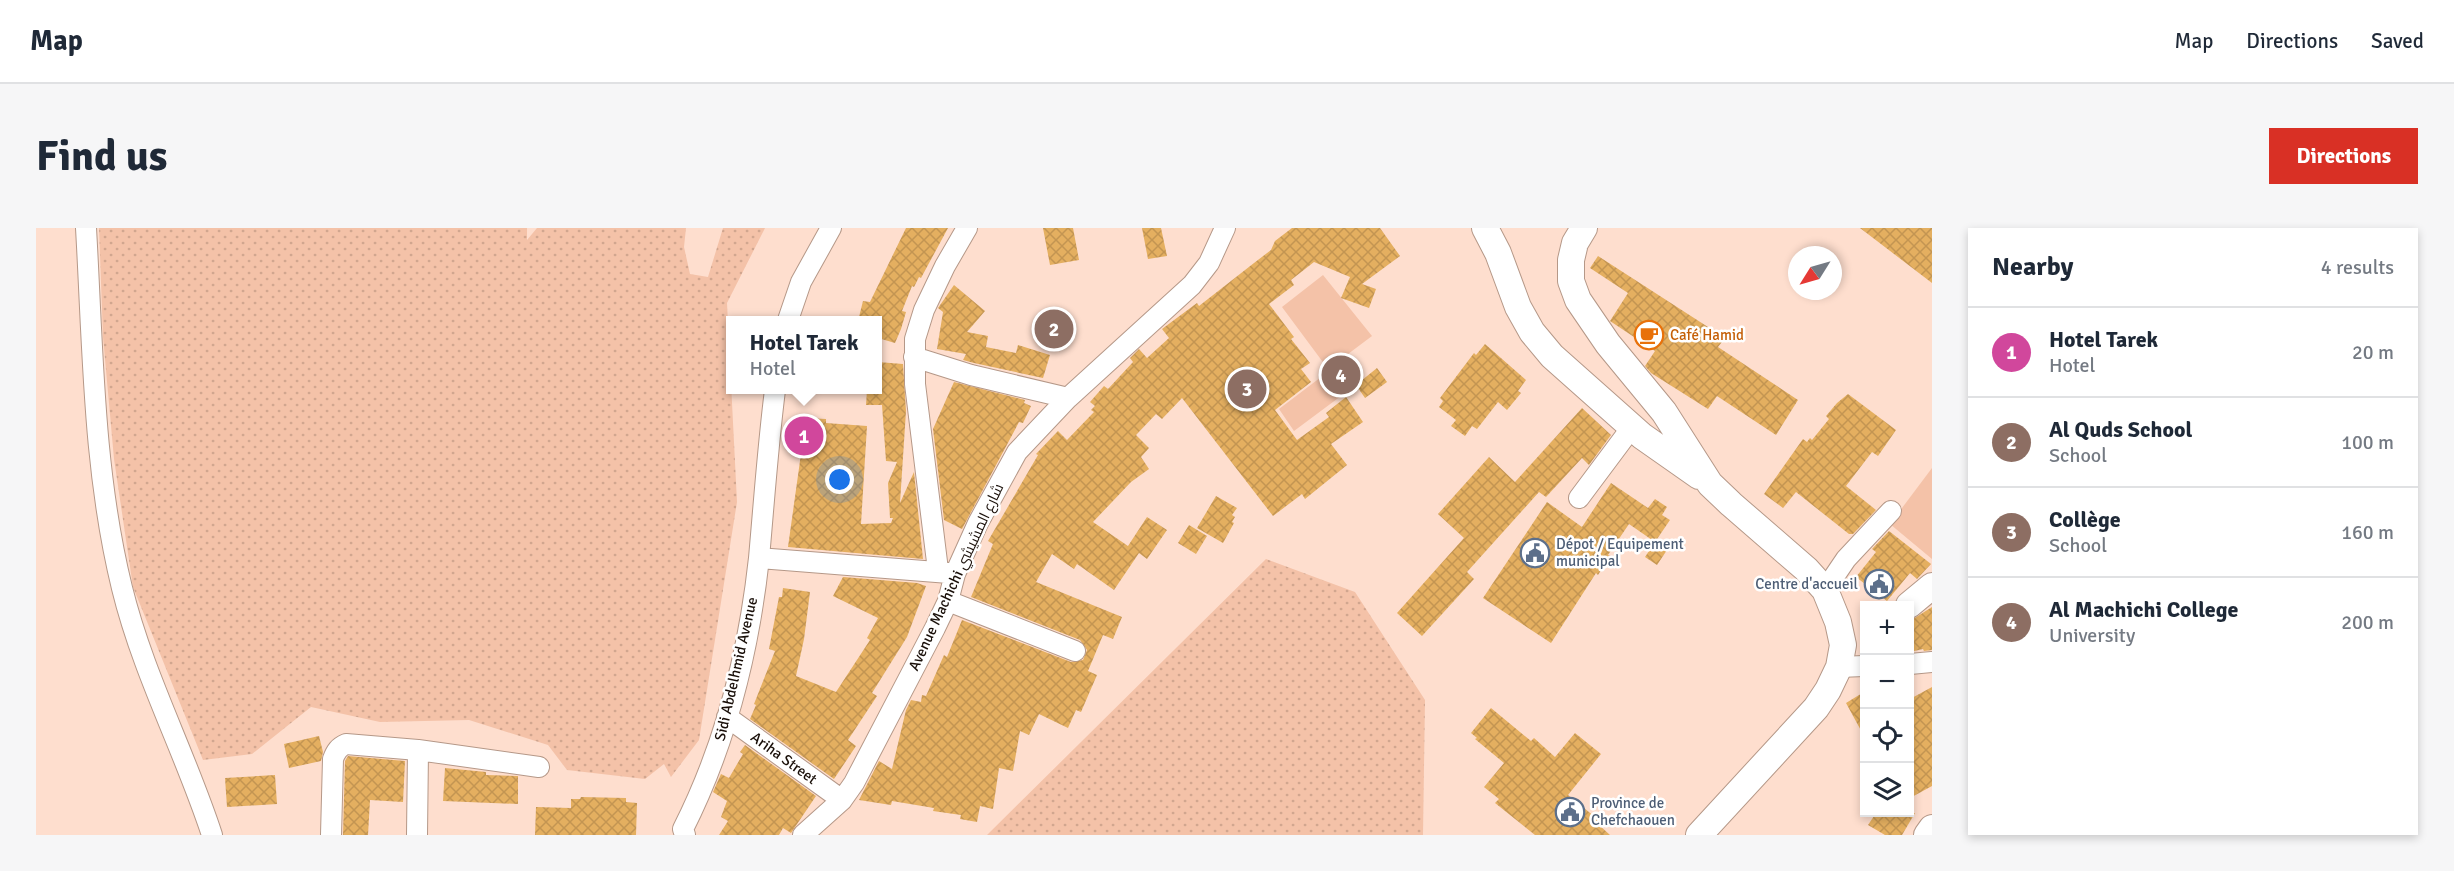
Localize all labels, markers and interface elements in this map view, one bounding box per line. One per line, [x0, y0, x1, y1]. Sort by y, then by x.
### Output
text: Map [30, 24, 83, 58]
text: Map [2175, 28, 2213, 54]
text: Directions [2246, 28, 2338, 54]
text: Saved [2371, 28, 2424, 54]
button: Directions [2269, 128, 2418, 184]
text: Find us [36, 131, 167, 182]
north arrow [1788, 246, 1842, 300]
text: Nearby [1992, 251, 2073, 283]
text: 4 results [2321, 255, 2394, 280]
pin: 2 [1034, 306, 1074, 352]
popup [726, 316, 882, 394]
cafe icon: Café Hamid [1633, 319, 1665, 351]
place label: Café Hamid [1670, 326, 1744, 344]
text: Hotel Tarek [2049, 326, 2158, 353]
text: Hotel Tarek [749, 329, 859, 356]
text: 1 [2006, 340, 2017, 365]
text: 20 m [2352, 340, 2394, 365]
pin: 4 [1322, 352, 1360, 398]
text: Hotel [2049, 353, 2095, 378]
text: Hotel [749, 356, 796, 381]
pin: 3 [1228, 366, 1266, 412]
pin: 1 [784, 414, 824, 458]
text: Al Quds School [2049, 416, 2192, 443]
text: 2 [2006, 430, 2017, 455]
text: 100 m [2341, 430, 2394, 455]
text: School [2049, 443, 2107, 468]
your location [825, 465, 854, 494]
street label: Avenue Machichi شارع المشيشي [905, 481, 1010, 675]
text: Collège [2049, 506, 2121, 533]
text: 3 [2006, 520, 2017, 545]
text: 160 m [2341, 520, 2394, 545]
text: School [2049, 533, 2107, 558]
place label: Dépot / Equipement municipal [1556, 535, 1684, 570]
public building icon: Dépot / Equipement municipal [1519, 537, 1551, 569]
public building icon: Centre d'accueil [1863, 568, 1895, 600]
place label: Centre d'accueil [1755, 575, 1858, 593]
street label: Sidi Abdelhmid Avenue [711, 595, 761, 743]
text: Al Machichi College [2049, 596, 2239, 623]
map controls [1860, 601, 1914, 817]
button: + [1860, 601, 1914, 655]
text: 4 [2006, 610, 2017, 635]
text: 200 m [2341, 610, 2394, 635]
text: University [2049, 623, 2135, 648]
button: − [1860, 655, 1914, 709]
button: locate [1860, 709, 1914, 763]
street label: Ariha Street [747, 728, 821, 788]
button: layers [1860, 763, 1914, 817]
place label: Province de Chefchaouen [1591, 794, 1675, 829]
public building icon: Province de Chefchaouen [1554, 796, 1586, 828]

